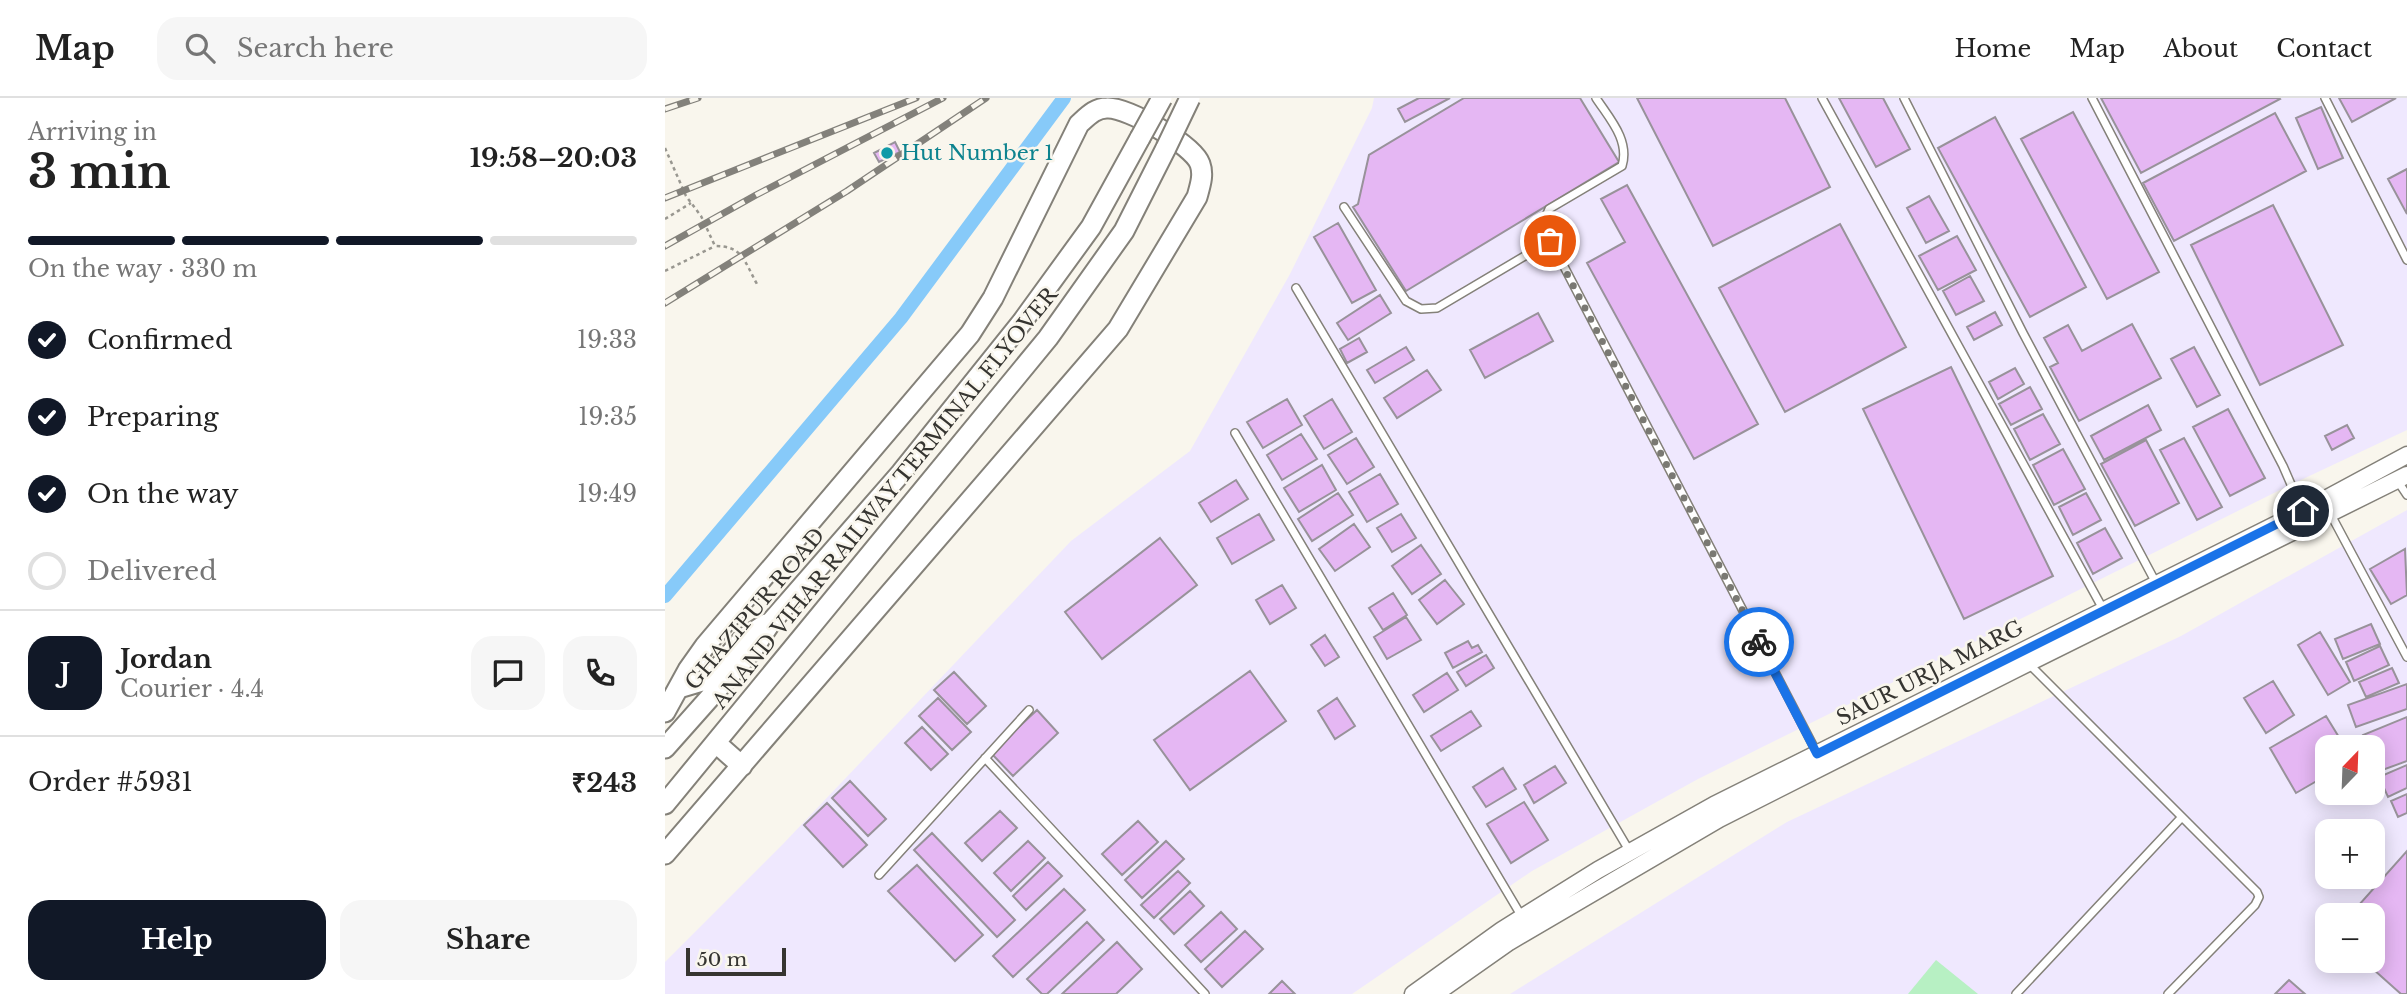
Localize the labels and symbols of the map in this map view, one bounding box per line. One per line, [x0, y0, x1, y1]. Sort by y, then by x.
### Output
place label: Hut Number 1 [901, 140, 1054, 166]
marker: Hut Number 1 [879, 145, 895, 161]
pin [1520, 211, 1580, 271]
street label: ANAND VIHAR RAILWAY TERMINAL FLYOVER [706, 281, 1064, 715]
pin [2273, 481, 2333, 541]
street label: GHAZIPUR ROAD [680, 523, 830, 695]
courier [1724, 607, 1794, 677]
street label: SAUR URJA MARG [1832, 615, 2028, 731]
north arrow [2315, 735, 2385, 805]
scale bar [686, 945, 786, 977]

